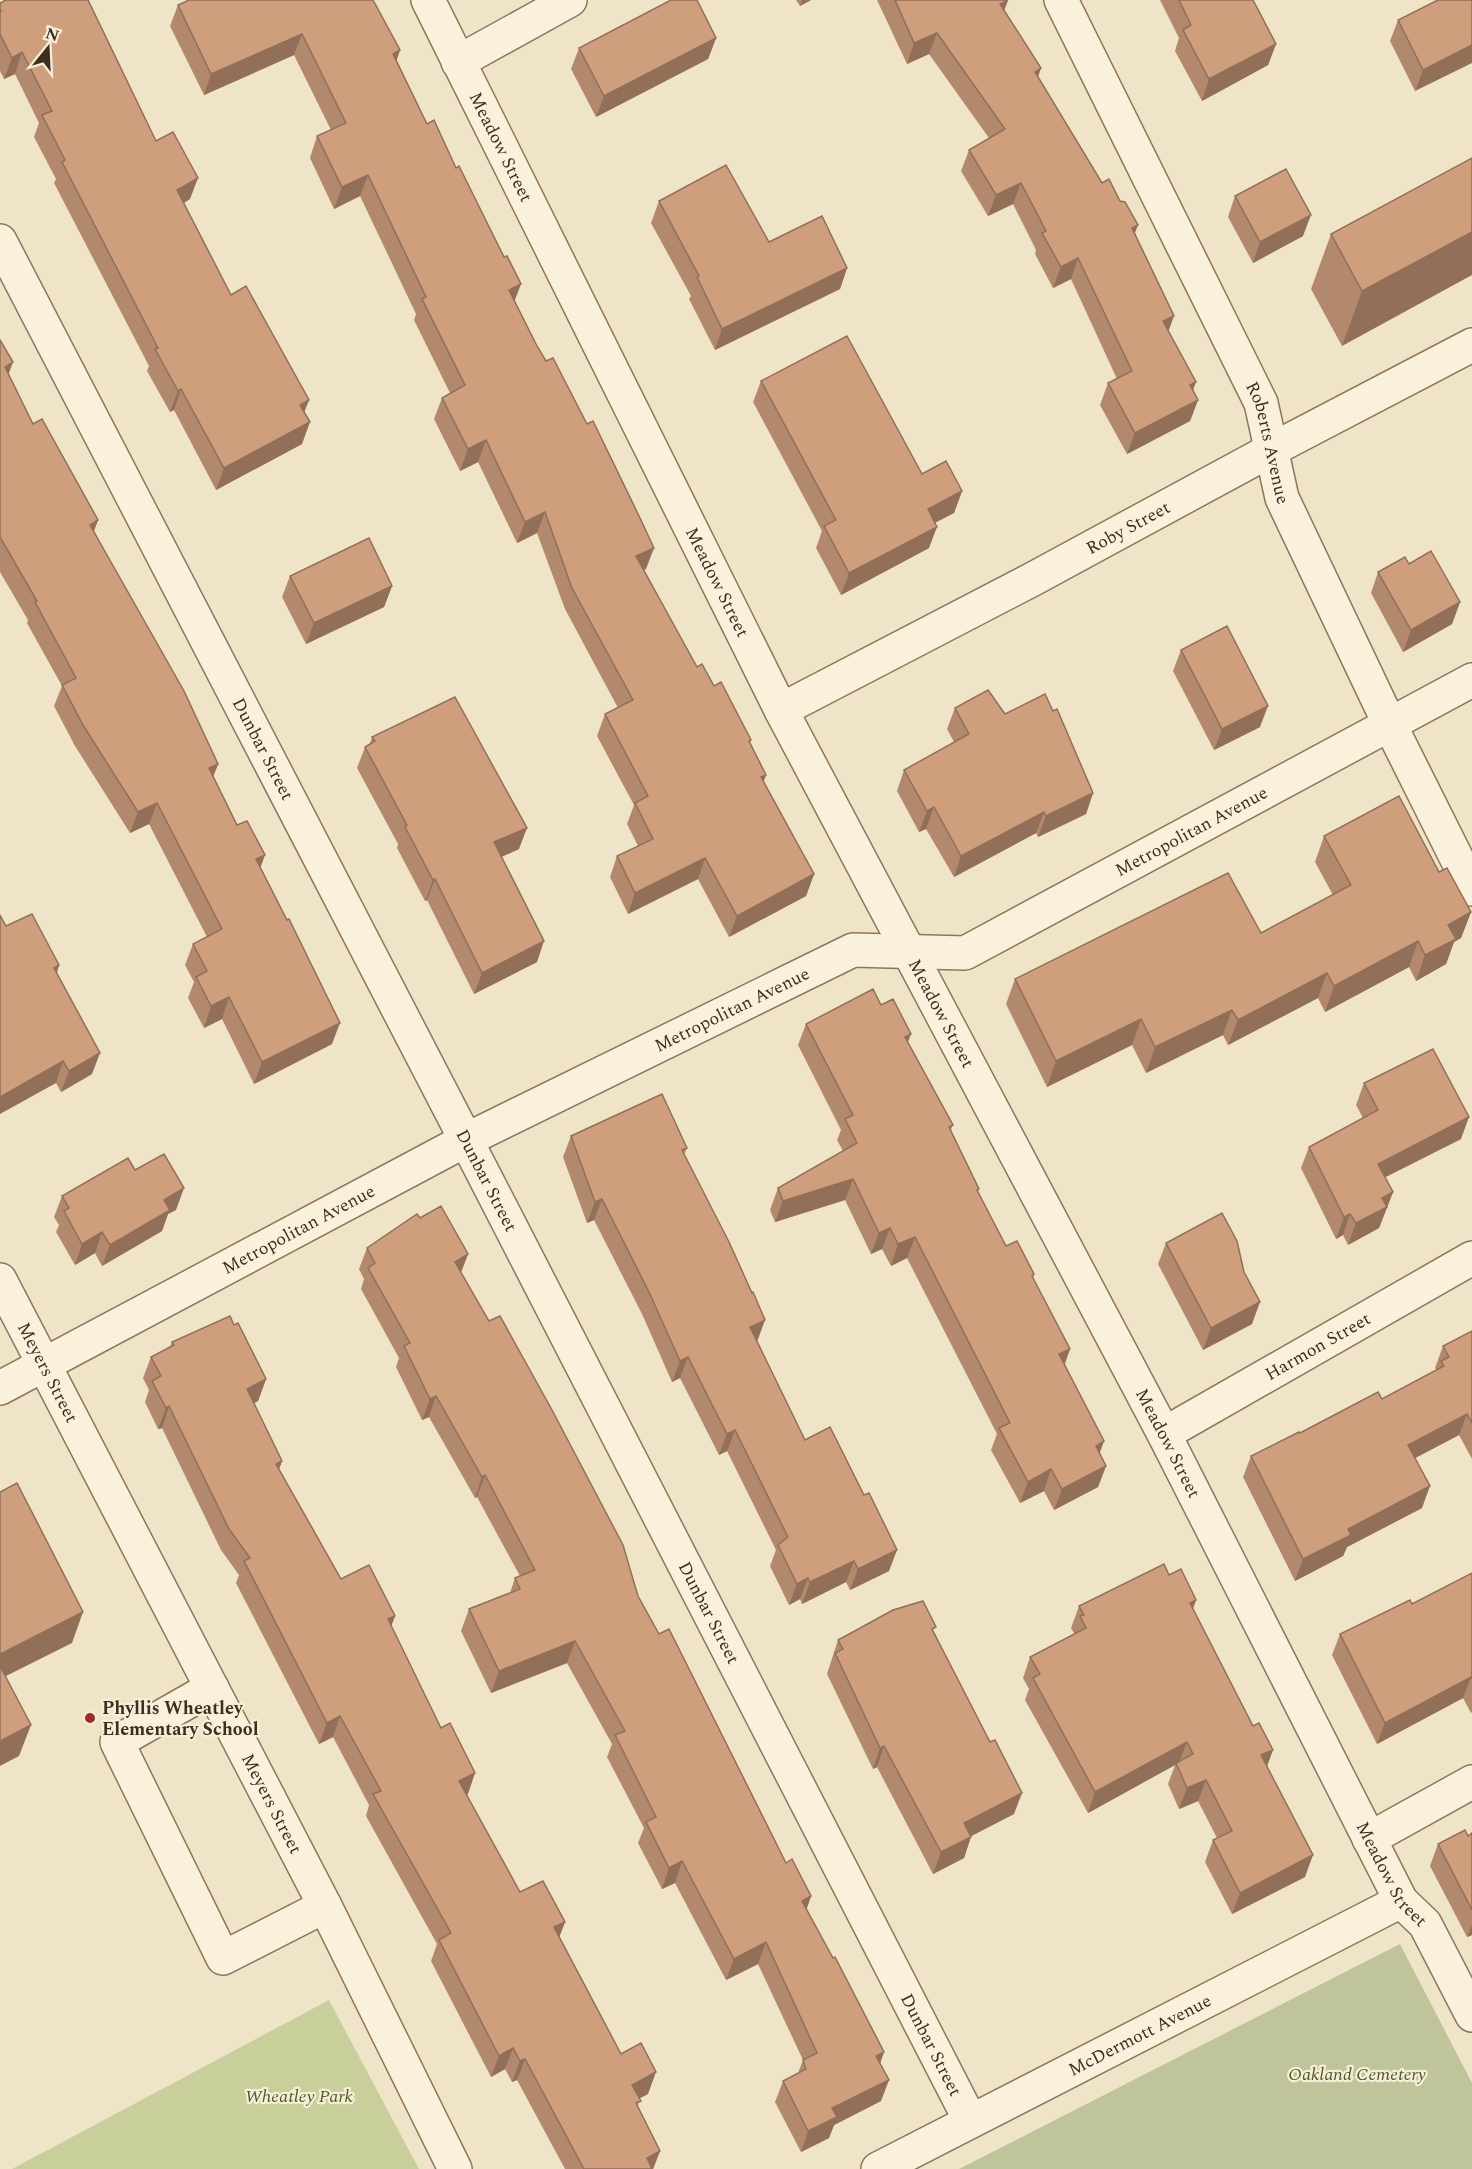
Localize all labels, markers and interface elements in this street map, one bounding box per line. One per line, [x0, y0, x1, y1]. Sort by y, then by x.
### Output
north arrow [18, 18, 78, 78]
text: N [42, 21, 62, 48]
street label: Meadow Street [462, 87, 540, 207]
street label: Roberts Avenue [1239, 377, 1297, 509]
street label: Roby Street [1081, 494, 1175, 561]
street label: Meadow Street [679, 522, 756, 642]
street label: Dunbar Street [225, 693, 301, 805]
street label: Metropolitan Avenue [1110, 779, 1272, 883]
street label: Meadow Street [901, 954, 981, 1073]
street label: Metropolitan Avenue [650, 960, 814, 1059]
street label: Dunbar Street [449, 1124, 524, 1236]
street label: Metropolitan Avenue [217, 1177, 380, 1281]
street label: Harmon Street [1260, 1305, 1376, 1387]
street label: Meyers Street [11, 1317, 85, 1427]
street label: Meadow Street [1129, 1383, 1208, 1503]
street label: Dunbar Street [671, 1556, 747, 1669]
place label: Phyllis Wheatley Elementary School [102, 1695, 259, 1743]
marker: Phyllis Wheatley Elementary School [83, 1711, 97, 1725]
street label: Meyers Street [235, 1749, 309, 1859]
street label: Meadow Street [1349, 1817, 1434, 1933]
street label: McDermott Avenue [1063, 1987, 1216, 2083]
street label: Dunbar Street [894, 1989, 969, 2101]
park label: Oakland Cemetery [1288, 2061, 1426, 2088]
park label: Wheatley Park [245, 2083, 354, 2110]

